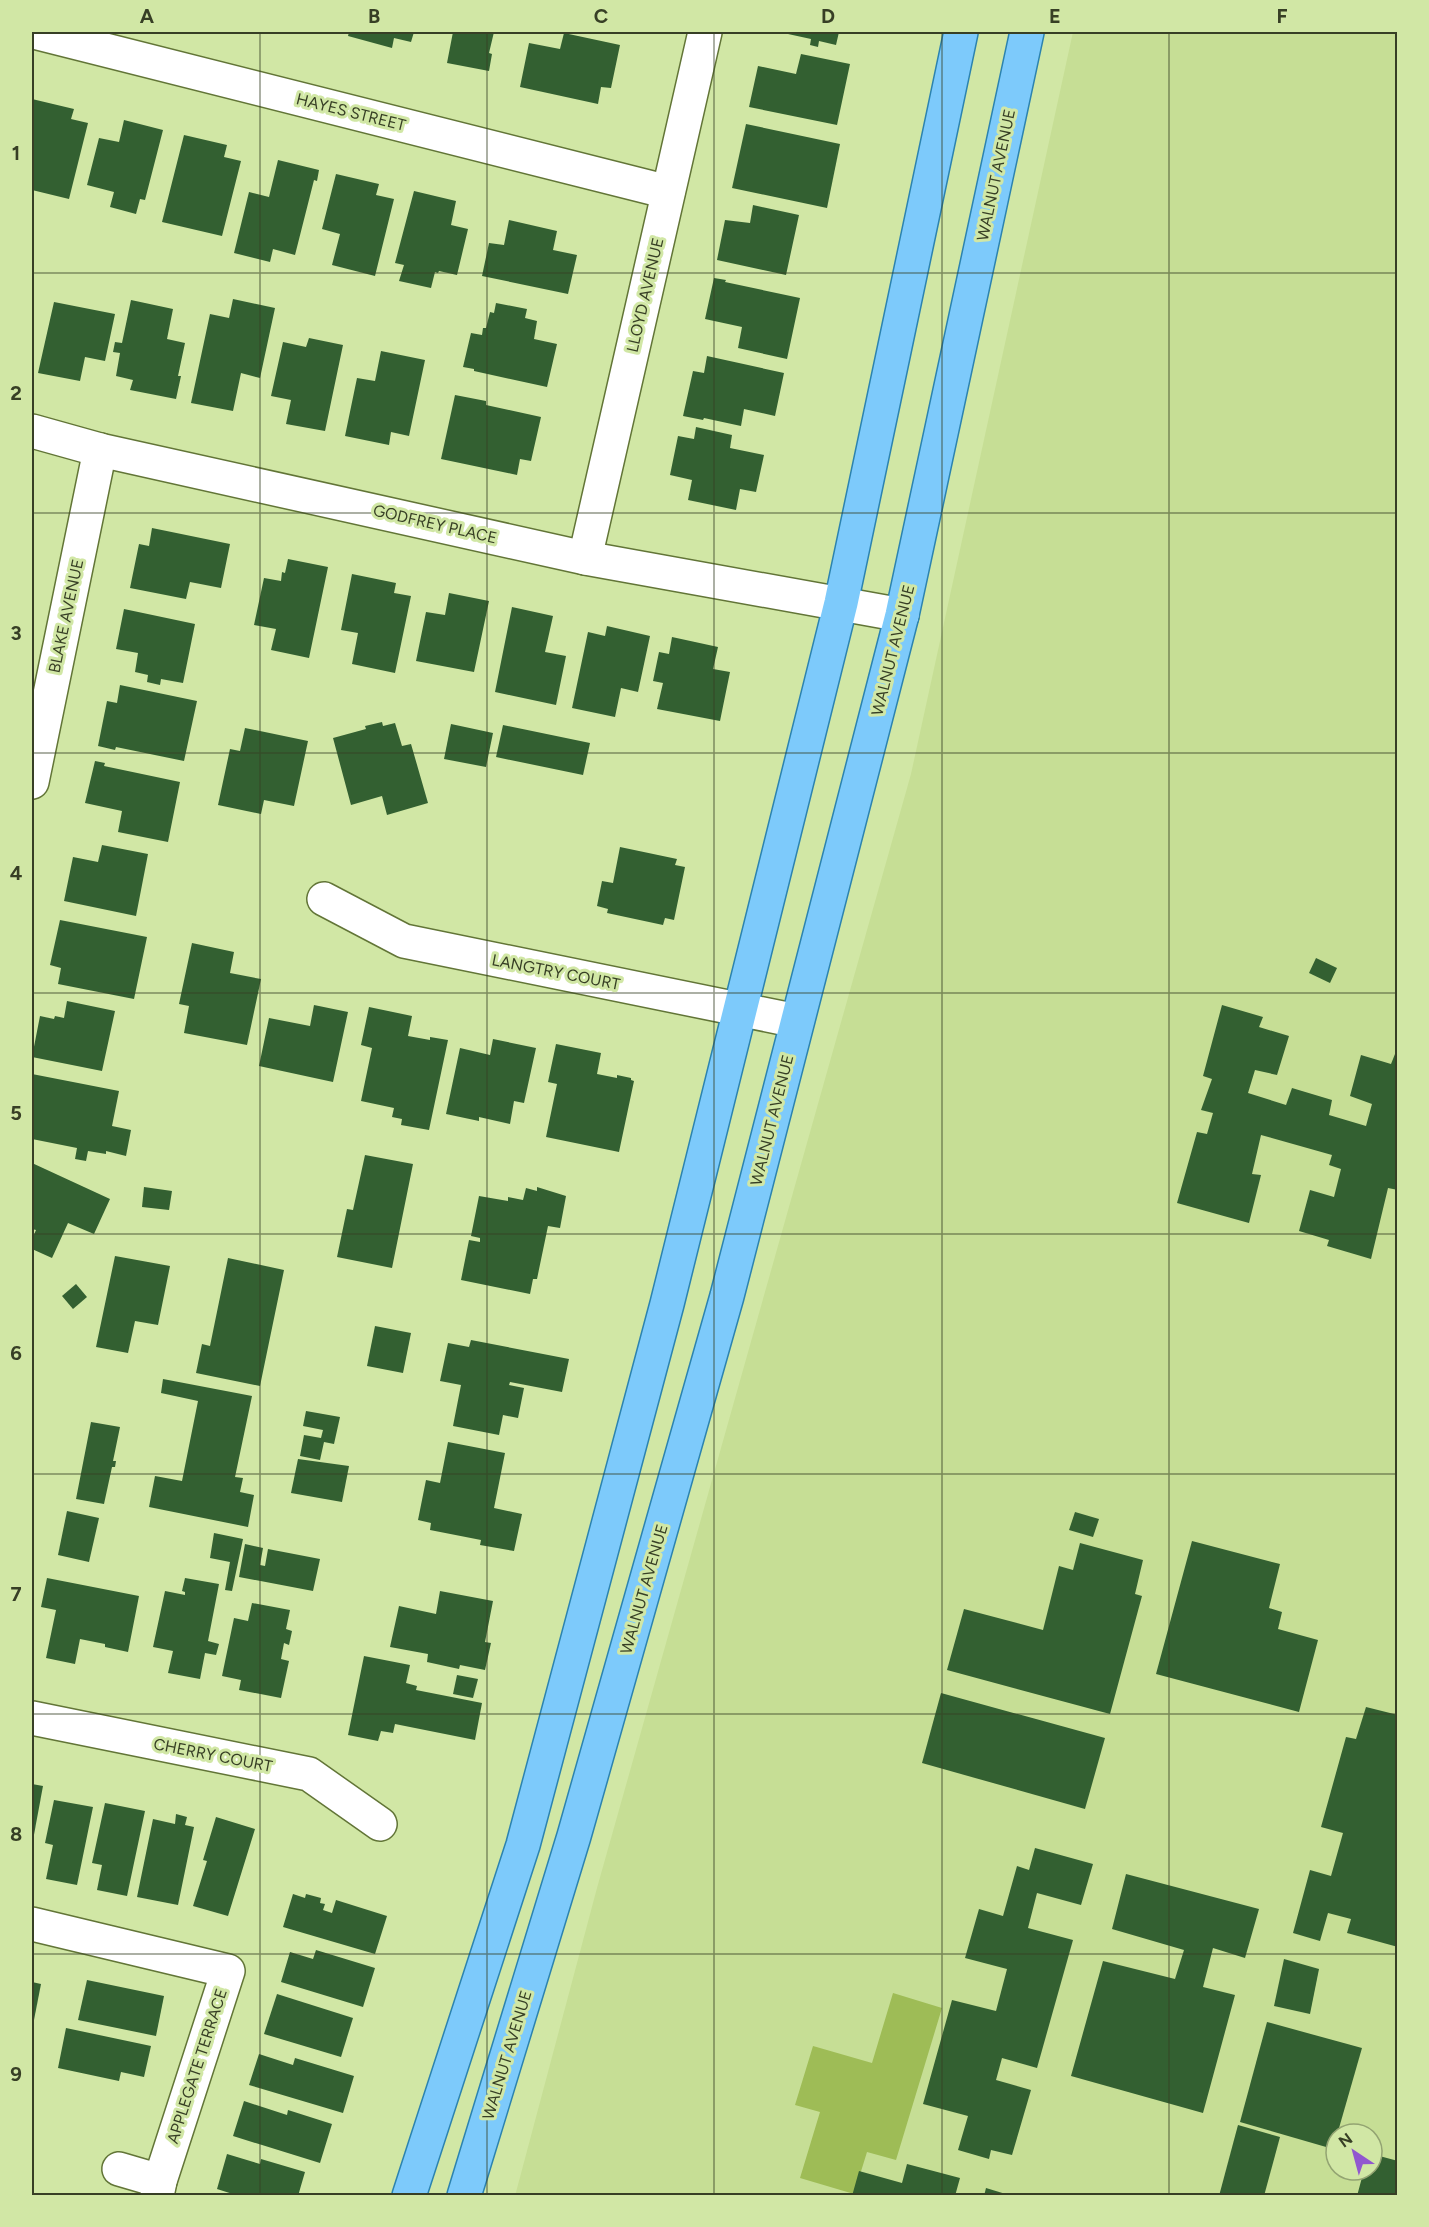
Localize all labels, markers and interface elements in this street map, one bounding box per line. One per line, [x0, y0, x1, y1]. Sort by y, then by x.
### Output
text: A [140, 4, 155, 28]
text: B [368, 4, 380, 28]
text: C [594, 4, 608, 28]
text: D [821, 4, 835, 28]
text: E [1049, 4, 1061, 28]
text: F [1276, 4, 1288, 28]
street label: HAYES STREET [294, 89, 408, 135]
street label: WALNUT AVENUE [973, 107, 1019, 243]
text: 1 [12, 141, 20, 165]
street label: LLOYD AVENUE [623, 236, 667, 354]
text: 2 [10, 381, 22, 405]
street label: GODFREY PLACE [371, 501, 499, 547]
street label: BLAKE AVENUE [45, 557, 87, 675]
street label: WALNUT AVENUE [868, 583, 918, 717]
text: 3 [10, 621, 22, 645]
text: 4 [10, 861, 23, 885]
street label: LANGTRY COURT [490, 950, 622, 994]
street label: WALNUT AVENUE [747, 1053, 797, 1187]
text: 5 [10, 1101, 22, 1125]
text: 6 [10, 1341, 22, 1365]
street label: WALNUT AVENUE [616, 1522, 672, 1656]
text: 7 [10, 1582, 22, 1606]
street label: CHERRY COURT [152, 1734, 274, 1776]
text: 8 [10, 1822, 22, 1846]
street label: APPLEGATE TERRACE [163, 1986, 231, 2146]
street label: WALNUT AVENUE [478, 1988, 536, 2122]
text: 9 [10, 2062, 22, 2086]
north arrow [1324, 2122, 1384, 2182]
text: N [1335, 2129, 1356, 2152]

